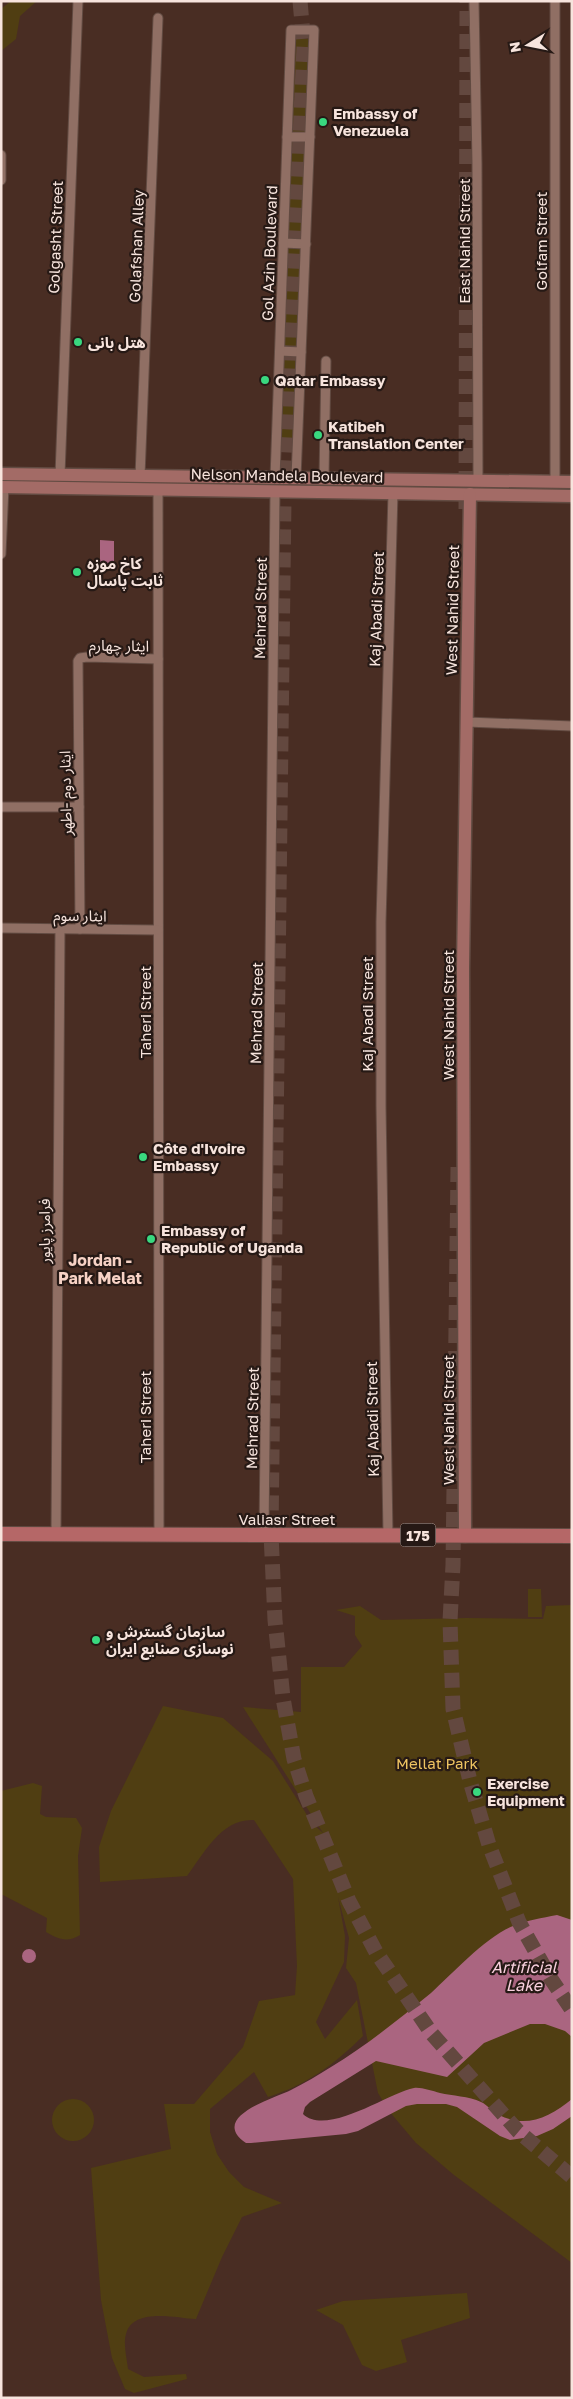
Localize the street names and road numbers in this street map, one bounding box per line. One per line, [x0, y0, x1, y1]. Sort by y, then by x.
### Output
street label: East Nahid Street [455, 178, 473, 304]
street label: Golgasht Street [44, 180, 66, 294]
street label: Gol Azin Boulevard [258, 185, 280, 321]
street label: Golafshan Alley [125, 189, 147, 303]
street label: Golfam Street [532, 191, 550, 291]
street label: Nelson Mandela Boulevard [190, 464, 384, 486]
street label: West Nahid Street [442, 545, 462, 675]
street label: Kaj Abadi Street [365, 551, 387, 667]
street label: Mehrad Street [250, 557, 270, 659]
street label: ایثار چهارم [89, 635, 149, 658]
street label: ایثار دوم -اطهر [55, 750, 78, 837]
street label: ایثار سوم [53, 906, 107, 927]
street label: West Nahid Street [439, 950, 457, 1080]
street label: Kaj Abadi Street [358, 956, 376, 1072]
street label: Mehrad Street [246, 962, 266, 1064]
street label: Taheri Street [136, 966, 154, 1058]
street label: فرامرز پایور [35, 1198, 55, 1264]
street label: West Nahid Street [439, 1355, 457, 1485]
street label: Kaj Abadi Street [362, 1361, 382, 1477]
street label: Mehrad Street [242, 1367, 262, 1469]
street label: Taheri Street [136, 1371, 154, 1463]
street label: Valiasr Street [239, 1510, 335, 1528]
road number: 175 [400, 1524, 436, 1546]

